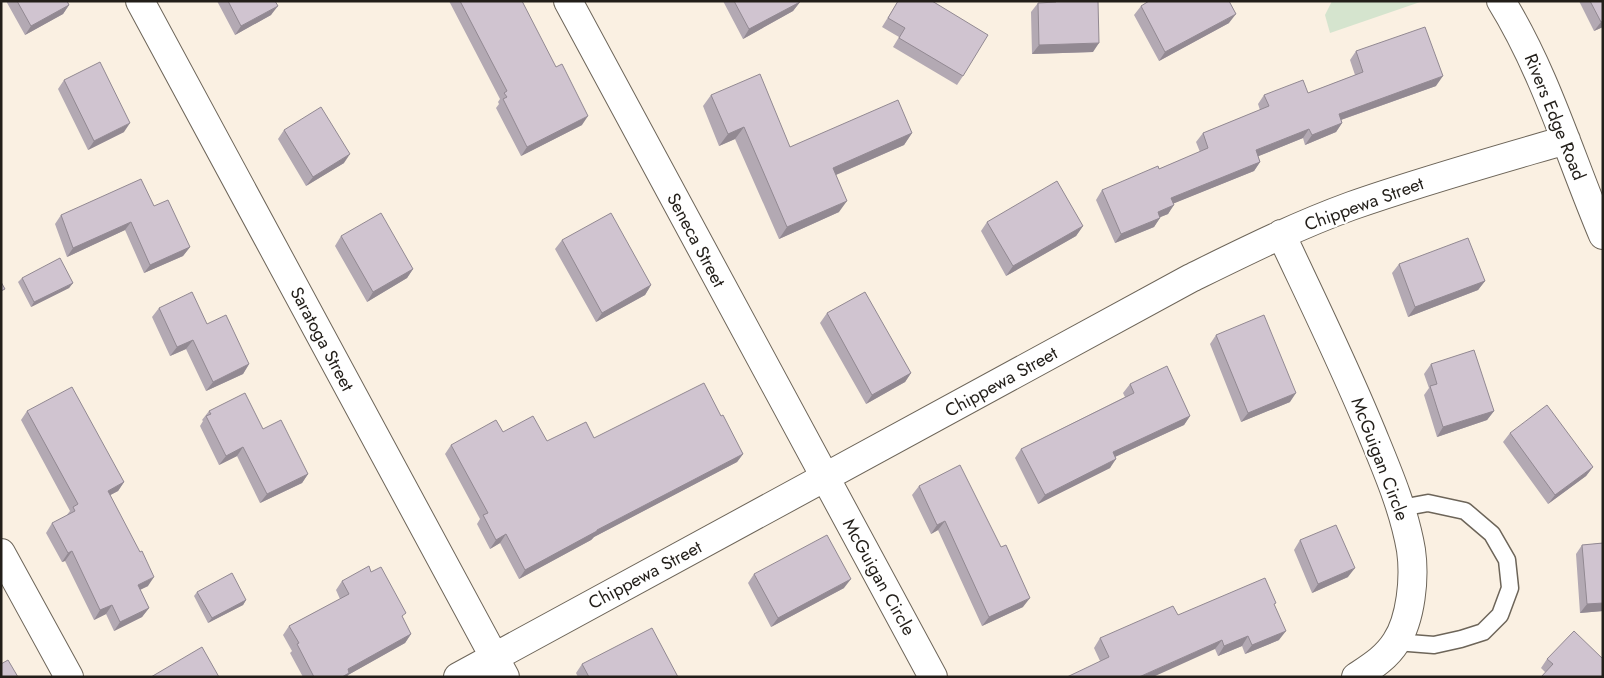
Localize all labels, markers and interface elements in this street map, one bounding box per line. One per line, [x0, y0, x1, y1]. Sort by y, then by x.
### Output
street label: Rivers Edge Road [1518, 50, 1592, 184]
street label: Chippewa Street [1301, 170, 1428, 238]
street label: Seneca Street [660, 188, 732, 292]
street label: Saratoga Street [284, 282, 361, 396]
street label: Chippewa Street [940, 340, 1063, 424]
street label: McGuigan Circle [1345, 394, 1415, 524]
street label: McGuigan Circle [836, 514, 922, 640]
street label: Chippewa Street [584, 534, 707, 616]

